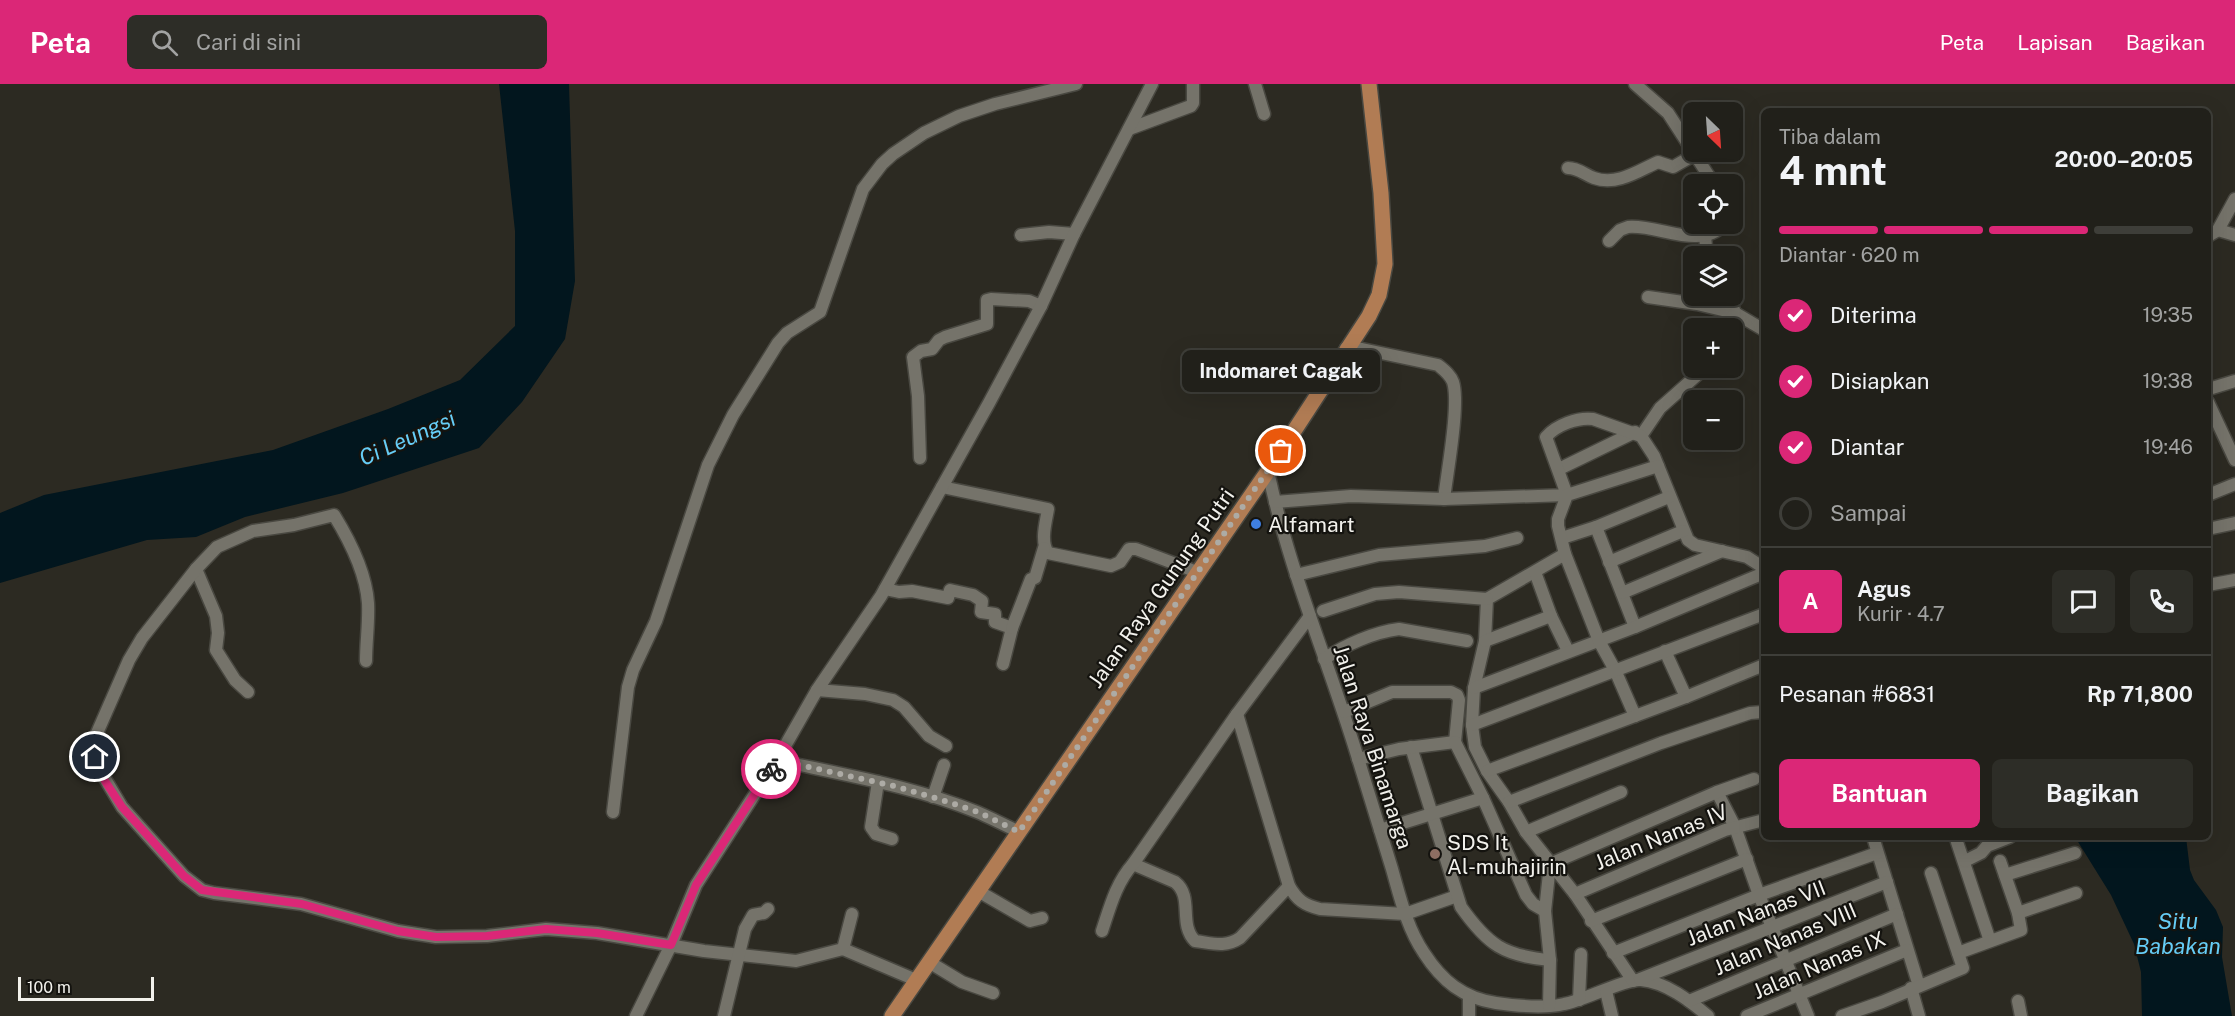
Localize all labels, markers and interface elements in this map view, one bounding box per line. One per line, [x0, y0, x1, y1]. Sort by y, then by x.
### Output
search box [127, 15, 547, 69]
text: Peta [30, 26, 91, 59]
icon: search [148, 26, 181, 59]
text: Cari di sini [196, 29, 301, 55]
text: Peta [1940, 30, 1984, 55]
text: Lapisan [2017, 30, 2093, 55]
text: Bagikan [2126, 30, 2205, 55]
north arrow [1683, 102, 1743, 162]
map controls [1683, 102, 1743, 450]
text: Tiba dalam [1779, 125, 1881, 149]
text: 20:00–20:05 [2054, 146, 2193, 172]
text: 4 mnt [1779, 148, 1887, 194]
button: locate [1683, 174, 1743, 234]
text: Diantar · 620 m [1779, 243, 1920, 267]
button: layers [1683, 246, 1743, 306]
icon: check [1779, 299, 1812, 332]
text: Diterima [1830, 302, 1917, 328]
text: 19:35 [2142, 303, 2193, 327]
button: + [1683, 318, 1743, 378]
callout: Indomaret Cagak [1182, 349, 1380, 391]
text: Indomaret Cagak [1199, 359, 1363, 383]
icon: check [1779, 365, 1812, 398]
text: Disiapkan [1830, 368, 1929, 394]
text: 19:38 [2142, 369, 2193, 393]
button: − [1683, 390, 1743, 450]
water label: Ci Leungsi [355, 405, 460, 471]
pin [1255, 425, 1306, 476]
icon: check [1779, 431, 1812, 464]
icon: bag [1264, 434, 1297, 467]
text: Diantar [1830, 434, 1904, 460]
text: 19:46 [2143, 435, 2193, 459]
street label: Jalan Raya Gunung Putri [1083, 484, 1239, 692]
text: Sampai [1830, 500, 1906, 526]
place label: Alfamart [1268, 512, 1355, 537]
marker: Alfamart [1249, 517, 1263, 531]
button: chat [2052, 570, 2115, 633]
button: phone [2130, 570, 2193, 633]
text: Agus [1857, 576, 1911, 602]
text: A [1803, 588, 1818, 614]
text: Kurir · 4.7 [1857, 602, 1945, 626]
street label: Jalan Raya Binamarga [1328, 642, 1418, 852]
text: Pesanan #6831 [1779, 681, 1935, 707]
text: Rp 71,800 [2087, 681, 2193, 707]
pin [69, 731, 120, 782]
courier [741, 739, 801, 799]
icon: home [78, 740, 111, 773]
icon: bike [755, 753, 788, 786]
button: Bantuan [1779, 759, 1980, 828]
button: Bagikan [1992, 759, 2193, 828]
street label: Jalan Nanas IV [1591, 799, 1731, 875]
place label: SDS It Al-muhajirin [1447, 830, 1567, 879]
marker: SDS It Al-muhajirin [1428, 847, 1442, 861]
street label: Jalan Nanas VII [1683, 875, 1829, 951]
street label: Jalan Nanas VIII [1710, 898, 1860, 980]
water label: Situ Babakan [2135, 908, 2221, 959]
street label: Jalan Nanas IX [1749, 926, 1889, 1004]
scale bar [18, 974, 154, 1002]
text: 100 m [27, 978, 71, 997]

